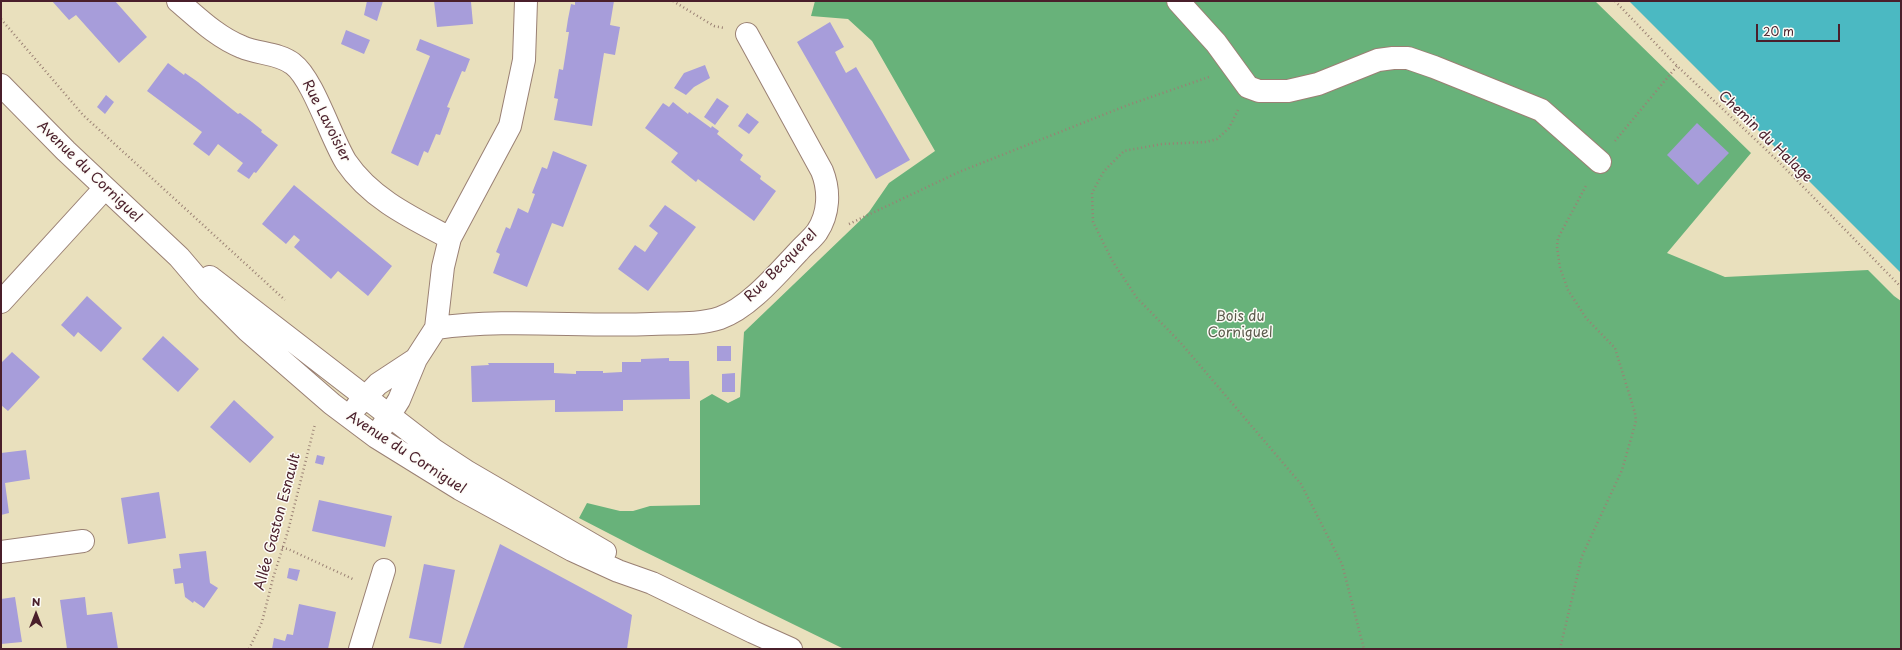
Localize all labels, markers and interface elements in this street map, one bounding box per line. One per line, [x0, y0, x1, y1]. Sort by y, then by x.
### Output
scale bar [1758, 16, 1842, 42]
text: 20 m [1763, 22, 1794, 40]
street label: Rue Lavoisier [298, 77, 354, 165]
street label: Chemin du Halage [1715, 88, 1815, 186]
street label: Avenue du Corniguel [33, 118, 145, 226]
street label: Rue Becquerel [741, 226, 821, 306]
park label: Bois du Corniguel [1207, 309, 1273, 342]
street label: Avenue du Corniguel [343, 408, 469, 498]
street label: Allée Gaston Esnault [252, 452, 304, 592]
text: N [32, 593, 40, 610]
north arrow [16, 594, 56, 634]

